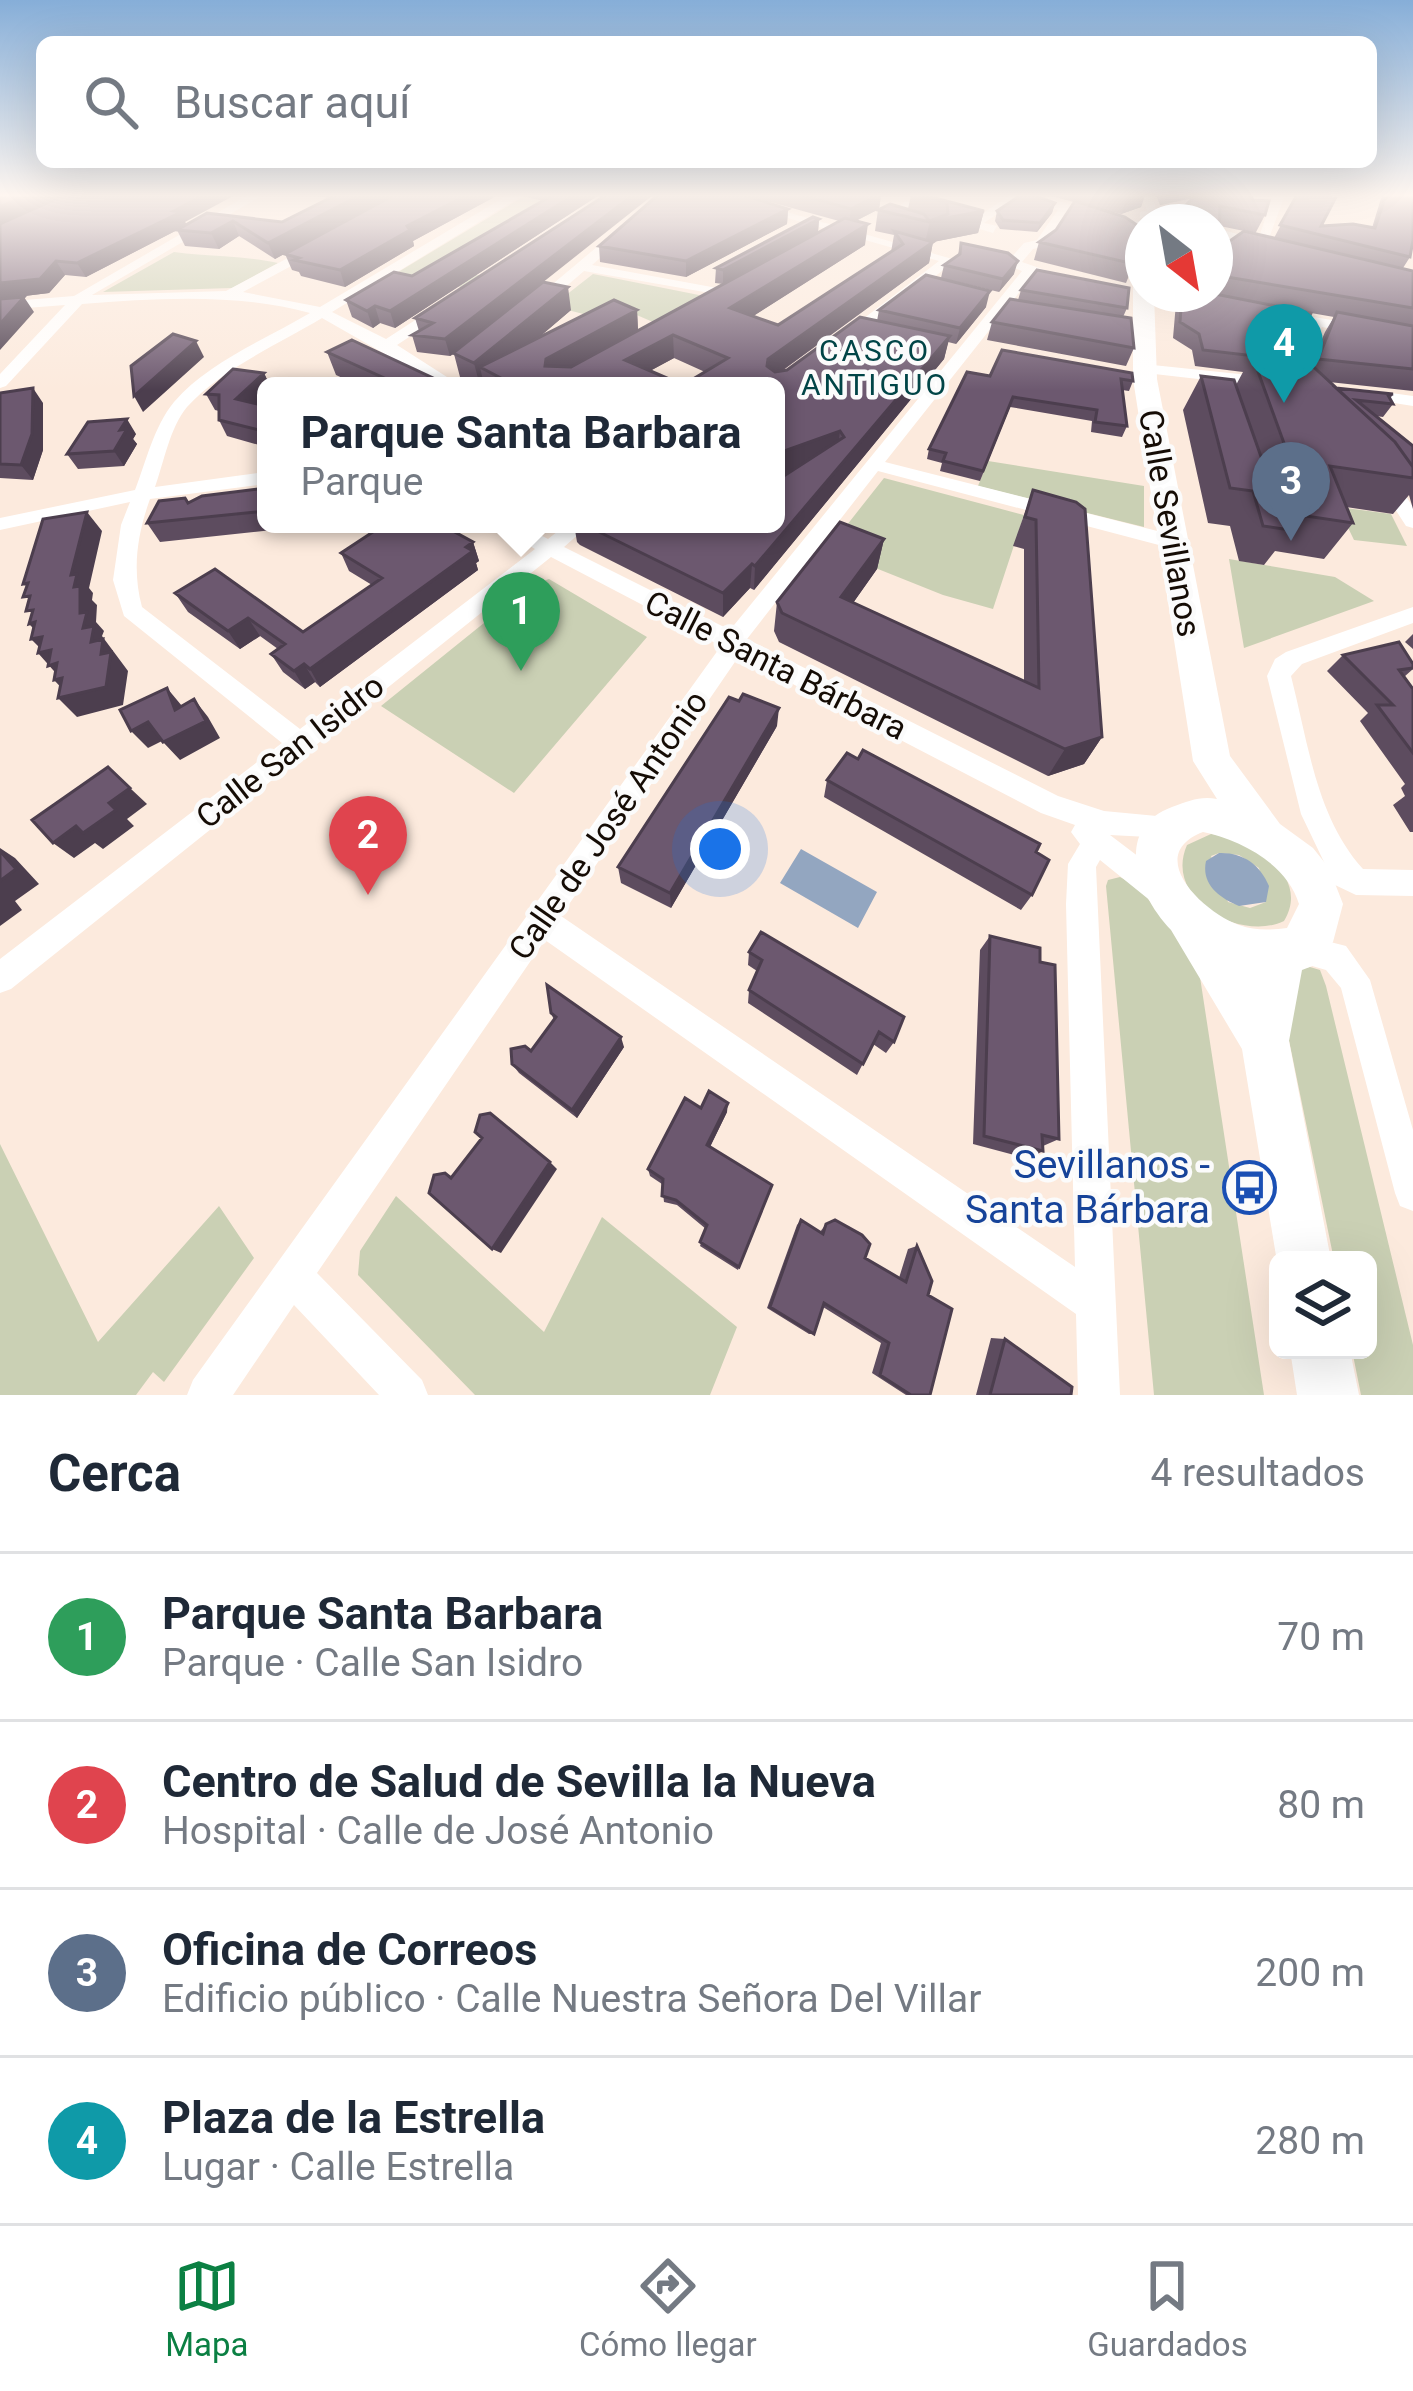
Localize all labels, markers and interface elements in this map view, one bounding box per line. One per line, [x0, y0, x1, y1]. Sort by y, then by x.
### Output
search box [36, 36, 1377, 168]
icon: search [78, 69, 144, 135]
text: Buscar aquí [174, 76, 411, 129]
north arrow [1125, 204, 1233, 312]
pin: 4 [1245, 304, 1323, 403]
district label: CASCO ANTIGUO [801, 333, 949, 402]
popup [257, 377, 785, 533]
text: Parque Santa Barbara [301, 406, 742, 459]
street label: Calle Sevillanos [1131, 406, 1209, 640]
pin: 3 [1252, 442, 1330, 541]
text: Parque [301, 459, 423, 505]
pin: 1 [482, 572, 560, 671]
street label: Calle Santa Bárbara [639, 582, 913, 748]
street label: Calle San Isidro [188, 666, 392, 836]
street label: Calle de José Antonio [500, 683, 716, 967]
pin: 2 [329, 796, 407, 895]
your location [690, 819, 750, 879]
place label: Sevillanos - Santa Bárbara [965, 1142, 1210, 1233]
bus stop icon: Sevillanos - Santa Bárbara [1221, 1159, 1277, 1215]
map controls [1269, 1251, 1377, 1359]
button: layers [1269, 1251, 1377, 1359]
text: Cerca [48, 1444, 181, 1503]
text: 4 resultados [1150, 1450, 1365, 1496]
text: Parque Santa Barbara [162, 1587, 603, 1640]
text: 1 [76, 1614, 98, 1660]
text: 70 m [1277, 1614, 1365, 1660]
text: Parque · Calle San Isidro [162, 1640, 583, 1686]
text: Centro de Salud de Sevilla la Nueva [162, 1755, 876, 1808]
text: 2 [76, 1782, 98, 1828]
text: 80 m [1277, 1782, 1365, 1828]
text: Hospital · Calle de José Antonio [162, 1808, 714, 1854]
text: Oficina de Correos [162, 1923, 537, 1976]
text: 3 [76, 1950, 98, 1996]
text: 200 m [1255, 1950, 1365, 1996]
text: Edificio público · Calle Nuestra Señora Del Villar [162, 1976, 981, 2022]
text: Plaza de la Estrella [162, 2091, 545, 2144]
text: 4 [76, 2118, 98, 2164]
text: 280 m [1255, 2118, 1365, 2164]
text: Lugar · Calle Estrella [162, 2144, 514, 2190]
tab: Mapa [165, 2253, 249, 2364]
tab: Cómo llegar [579, 2253, 757, 2364]
tab: Guardados [1087, 2253, 1248, 2364]

